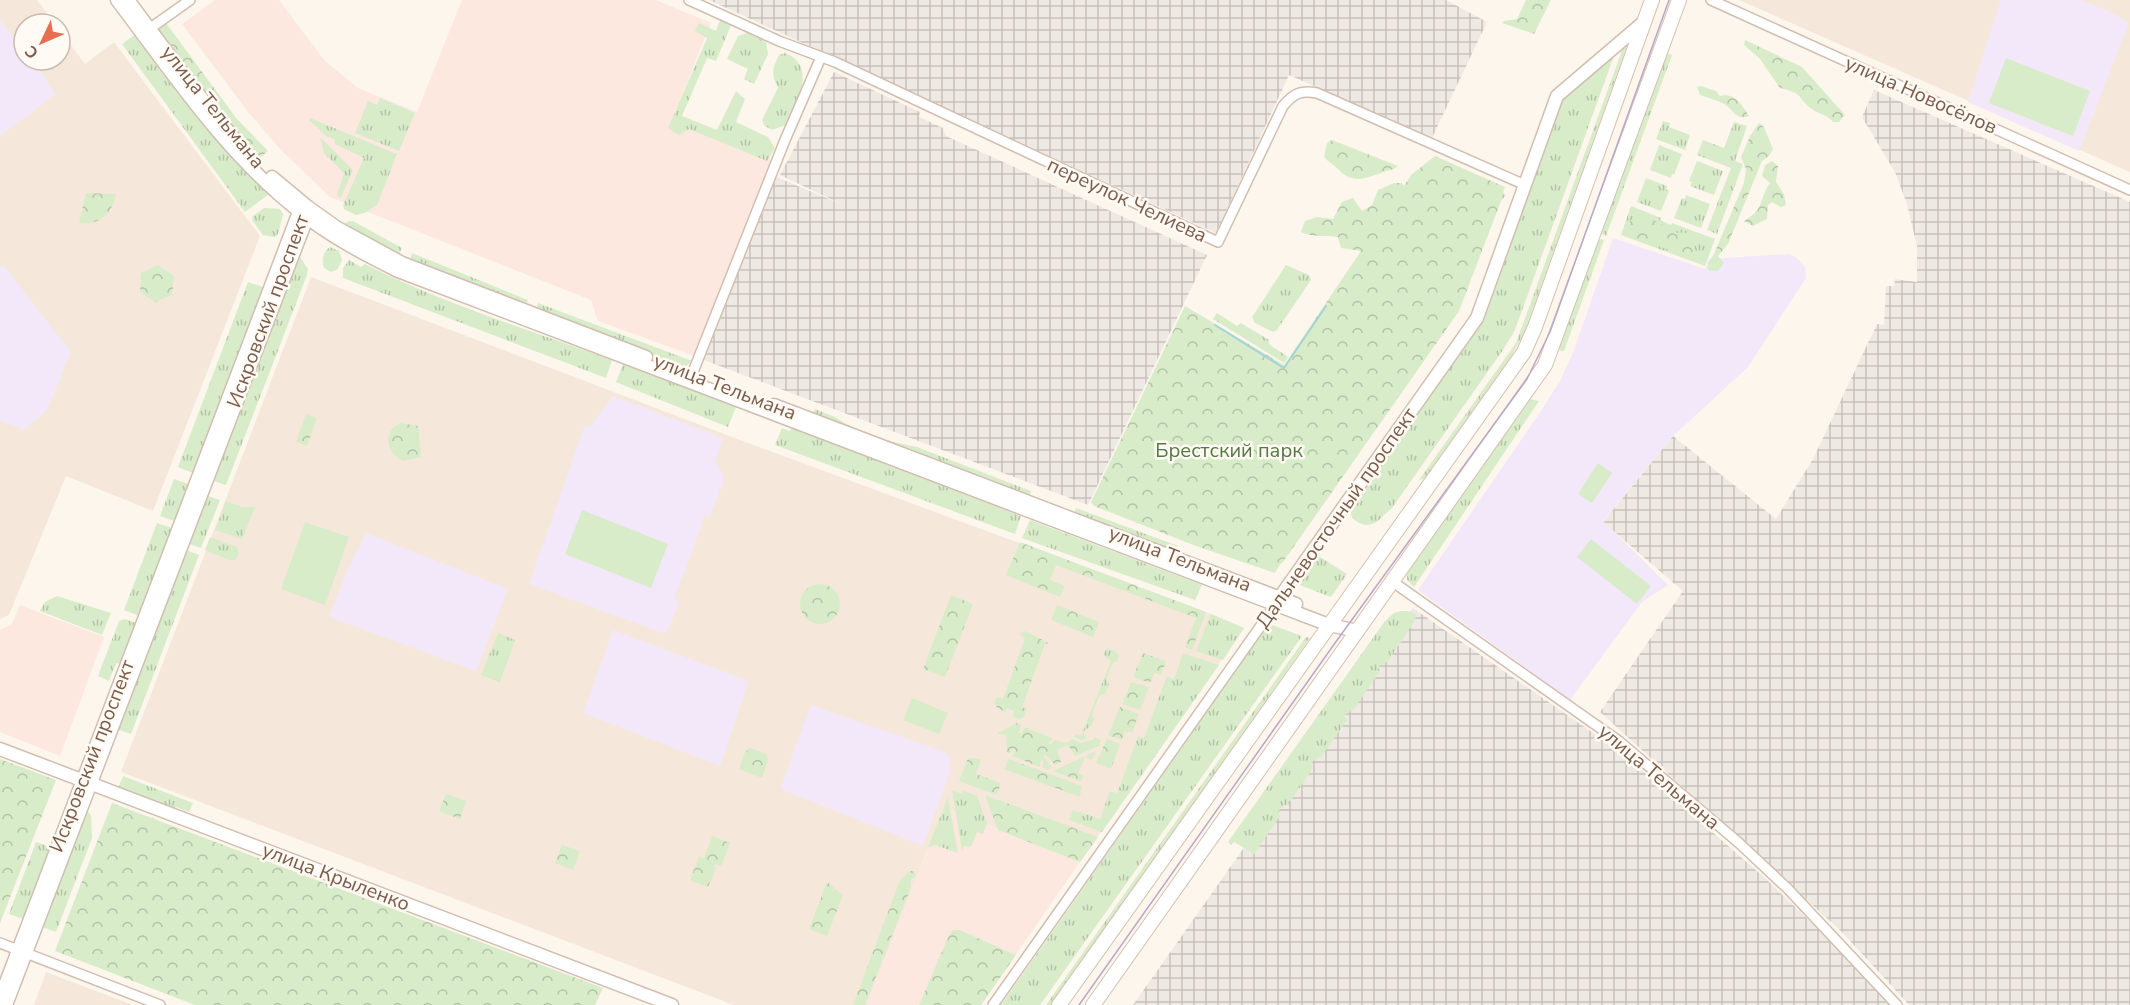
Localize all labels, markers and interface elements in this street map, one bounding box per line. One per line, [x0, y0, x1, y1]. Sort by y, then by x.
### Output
north arrow [12, 12, 72, 72]
text: С [20, 40, 44, 63]
street label: улица Тельмана [155, 40, 271, 174]
street label: улица Новосёлов [1841, 49, 2001, 141]
street label: переулок Челиева [1043, 151, 1211, 249]
street label: Искровский проспект [220, 211, 316, 411]
street label: улица Тельмана [650, 347, 800, 427]
street label: Дальневосточный проспект [1249, 402, 1423, 634]
park label: Брестский парк [1155, 437, 1303, 464]
street label: улица Тельмана [1105, 519, 1255, 599]
street label: Искровский проспект [43, 656, 141, 856]
street label: улица Тельмана [1592, 718, 1726, 836]
street label: улица Крыленко [258, 836, 414, 918]

